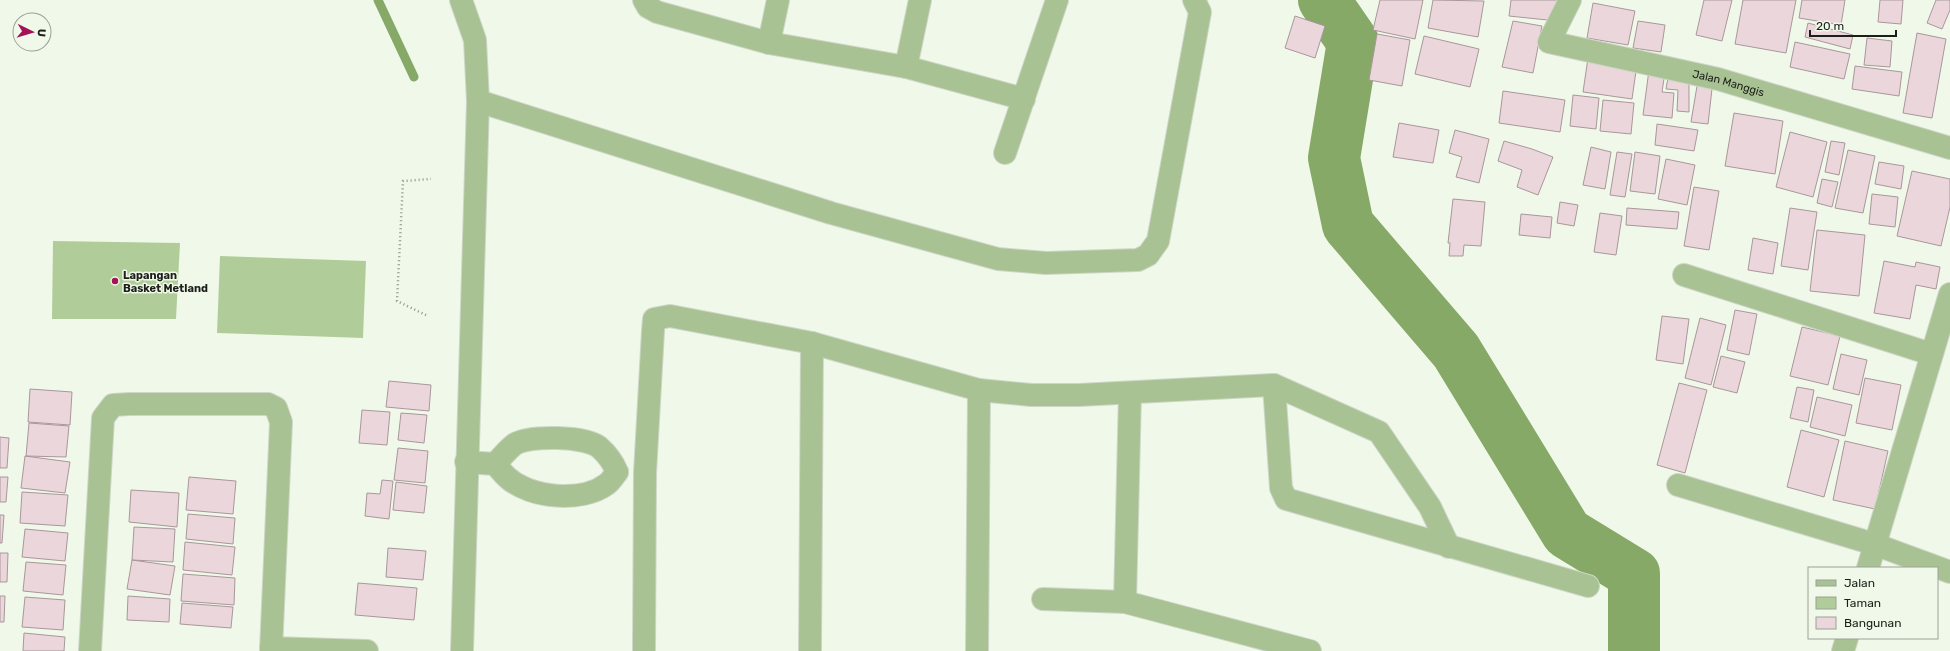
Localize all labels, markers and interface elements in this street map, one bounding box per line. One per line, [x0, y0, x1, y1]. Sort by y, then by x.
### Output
north arrow [12, 12, 52, 52]
scale bar [1810, 12, 1896, 38]
text: 20 m [1816, 19, 1844, 33]
text: U [35, 28, 48, 37]
street label: Jalan Manggis [1691, 67, 1766, 99]
place label: Lapangan Basket Metland [123, 269, 208, 295]
marker: Lapangan Basket Metland [110, 276, 120, 286]
legend [1808, 567, 1938, 639]
text: Jalan [1844, 576, 1875, 590]
text: Taman [1844, 596, 1881, 610]
text: Bangunan [1844, 616, 1901, 630]

